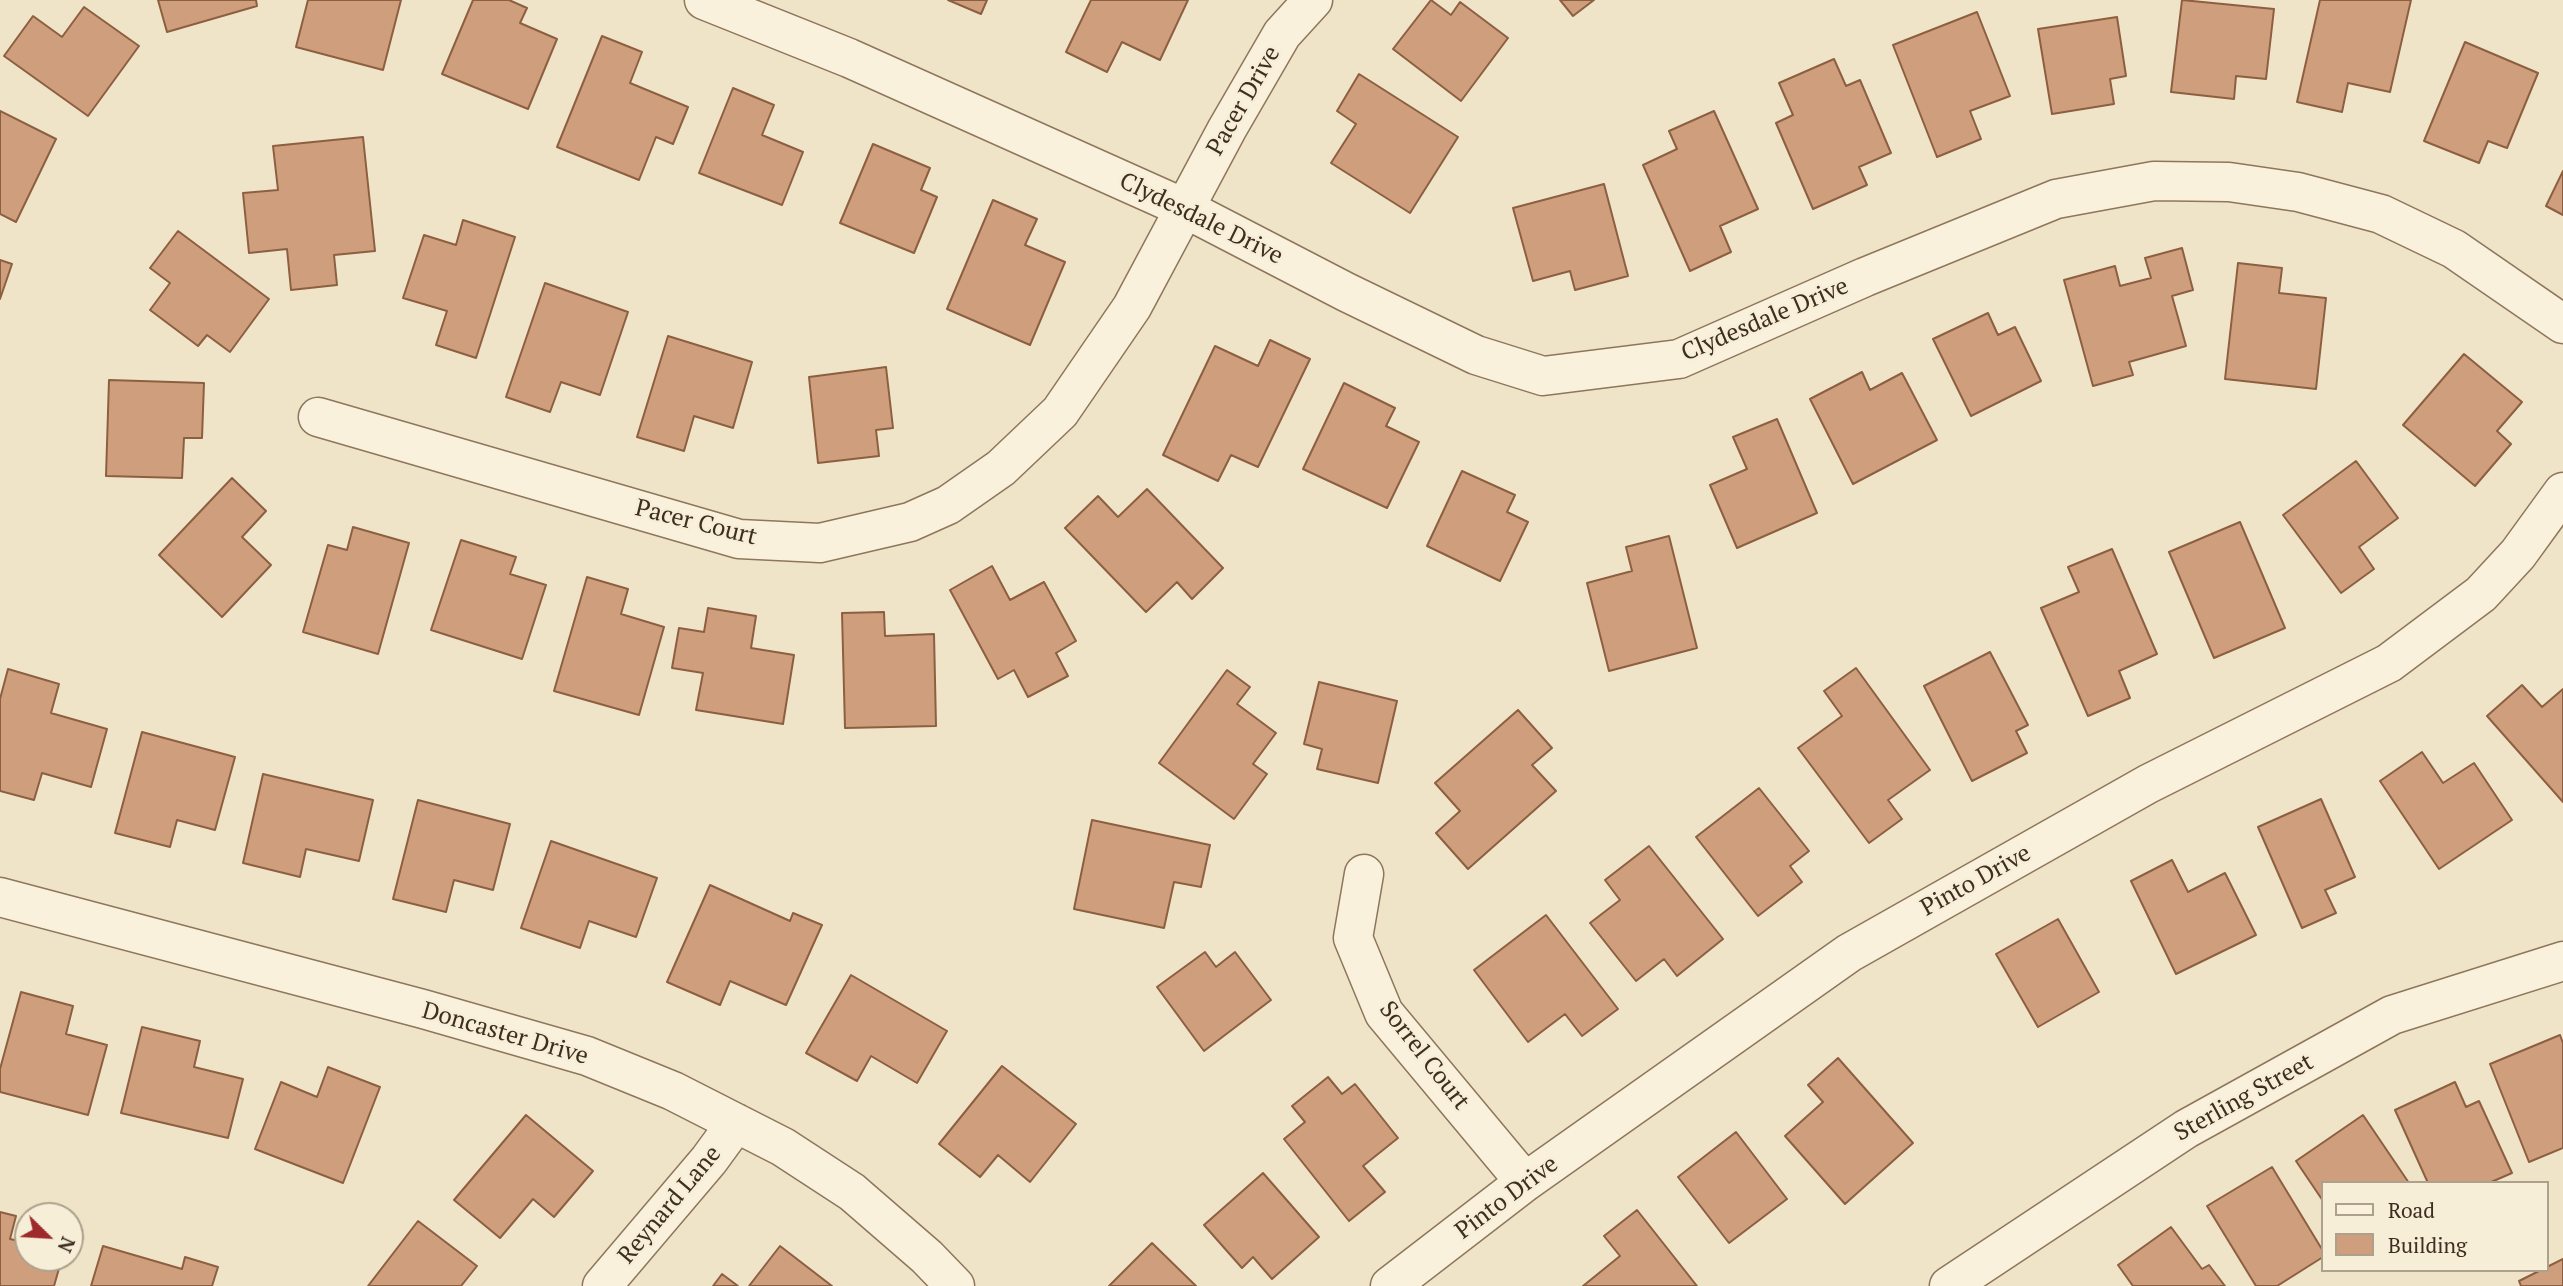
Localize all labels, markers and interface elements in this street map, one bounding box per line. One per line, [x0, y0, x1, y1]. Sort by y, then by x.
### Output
street label: Pacer Drive [1201, 41, 1287, 161]
street label: Clydesdale Drive [1115, 167, 1287, 271]
street label: Clydesdale Drive [1677, 272, 1853, 368]
street label: Pacer Court [632, 494, 760, 552]
street label: Pinto Drive [1916, 839, 2036, 923]
street label: Sorrel Court [1373, 996, 1475, 1116]
street label: Doncaster Drive [419, 997, 591, 1071]
street label: Sterling Street [2170, 1048, 2318, 1148]
street label: Reynard Lane [612, 1140, 728, 1270]
street label: Pinto Drive [1450, 1150, 1564, 1246]
legend [2322, 1181, 2549, 1272]
text: Road [2388, 1196, 2435, 1224]
north arrow [14, 1202, 84, 1272]
text: Building [2388, 1231, 2467, 1259]
text: N [52, 1233, 81, 1257]

